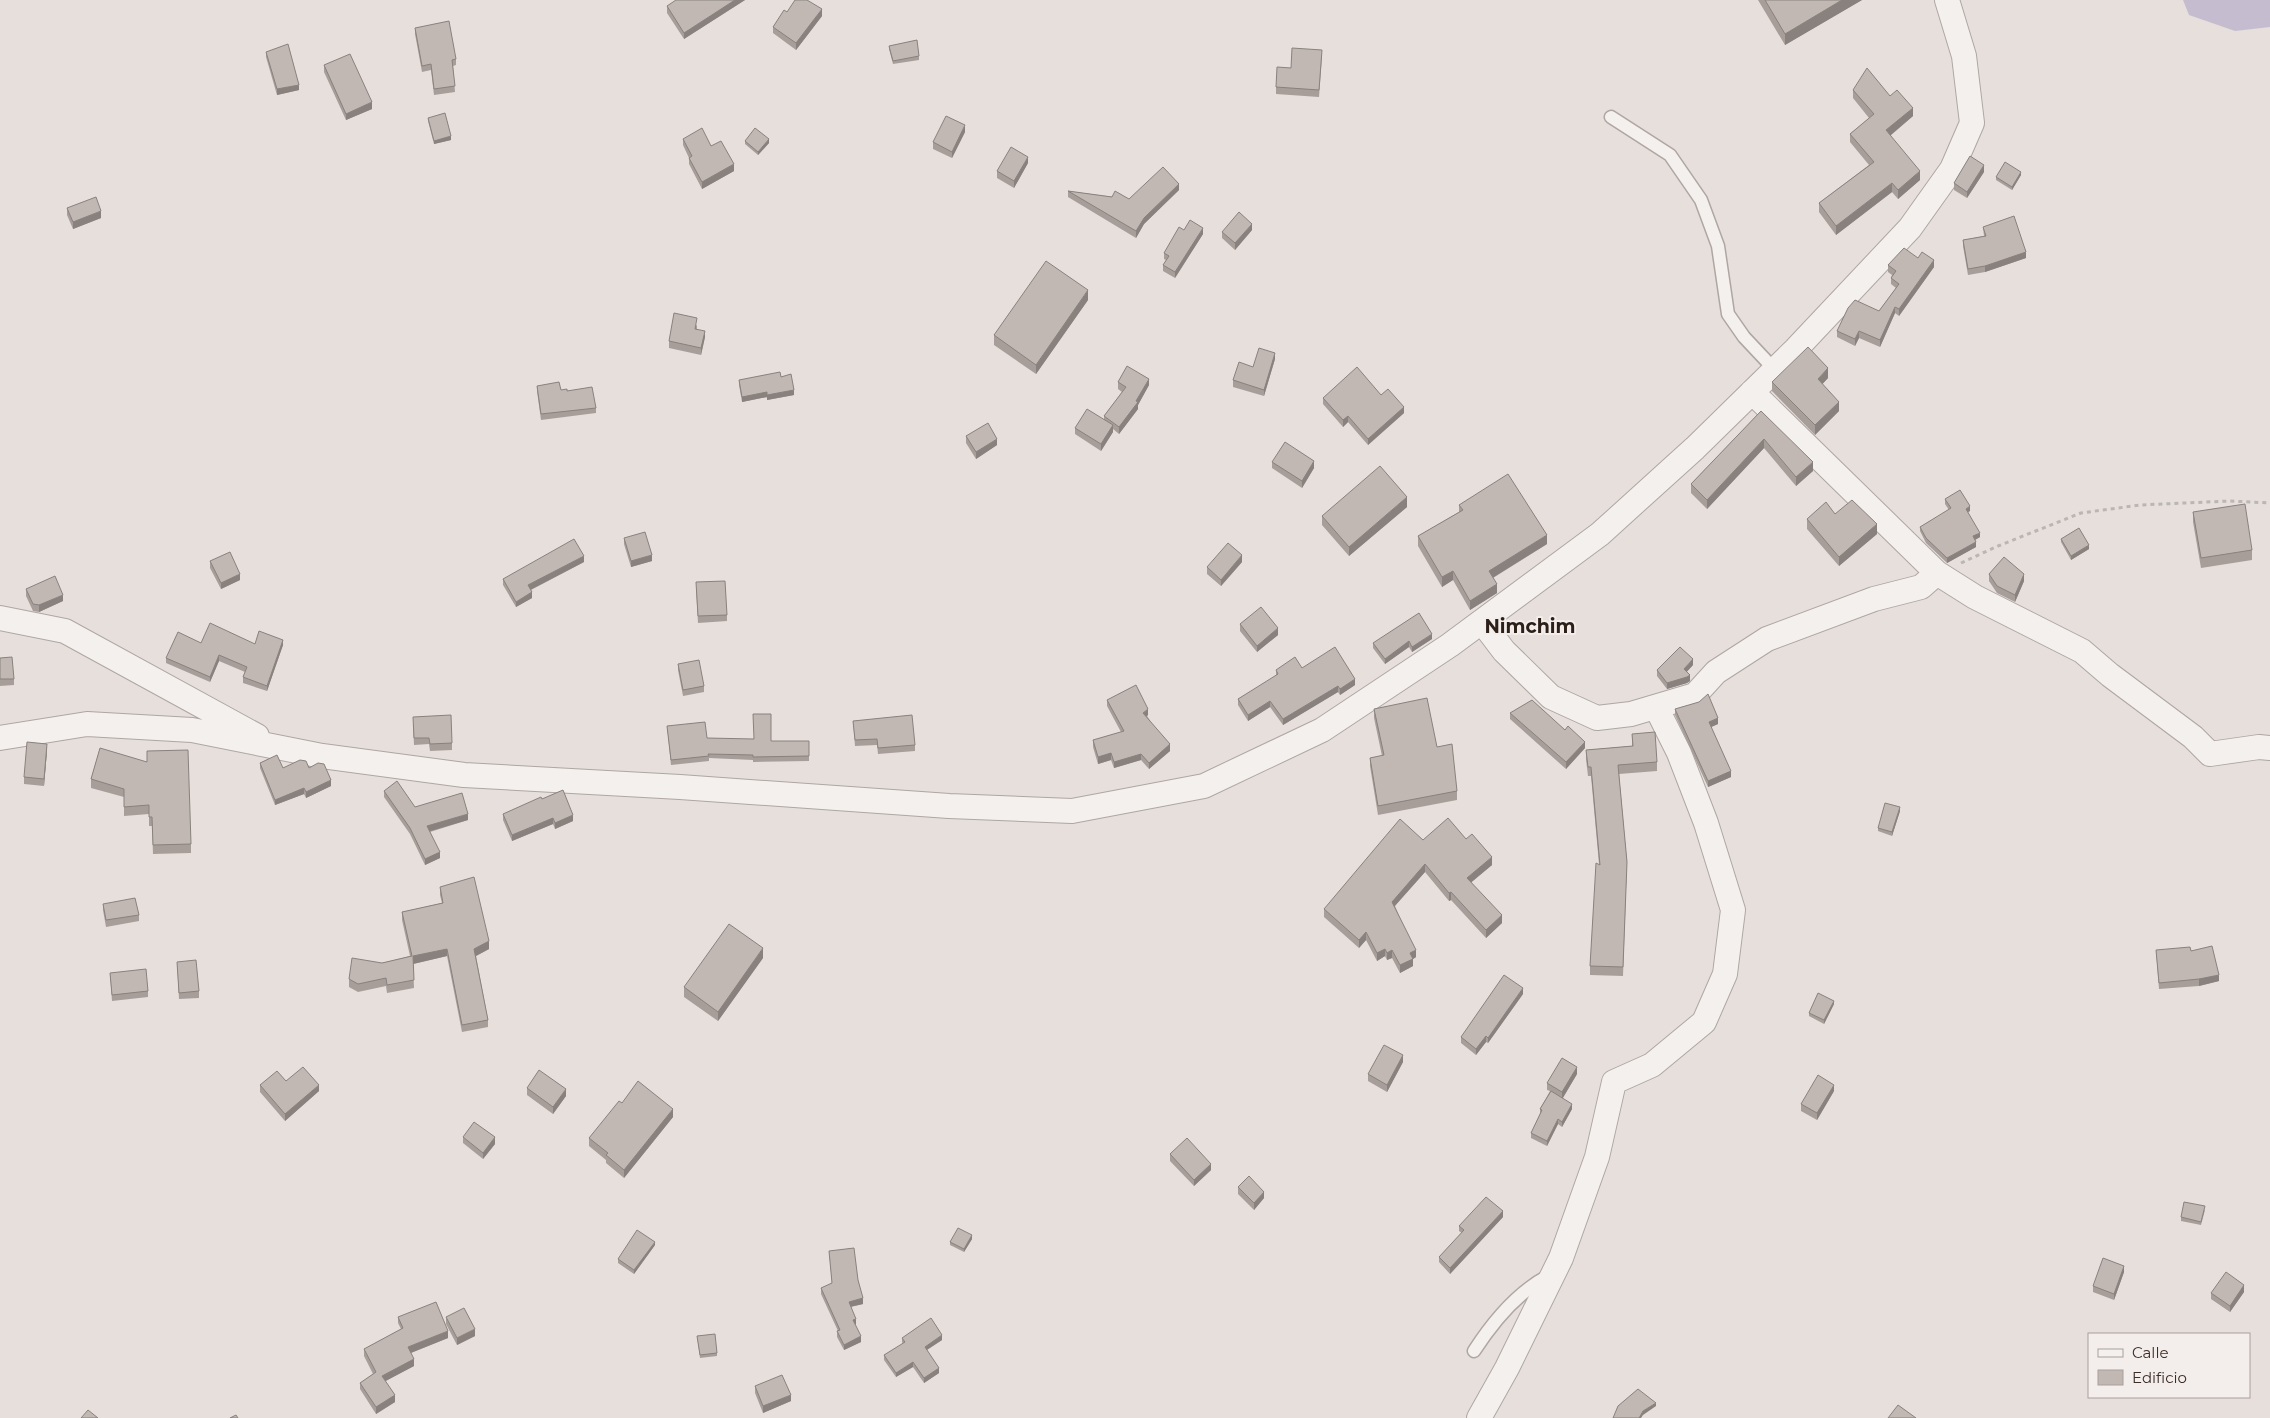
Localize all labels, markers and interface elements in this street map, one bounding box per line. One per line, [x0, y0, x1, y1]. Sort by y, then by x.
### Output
district label: Nimchim [1484, 615, 1576, 638]
legend [2088, 1333, 2250, 1398]
text: Calle [2132, 1343, 2169, 1362]
text: Edificio [2132, 1368, 2187, 1387]

